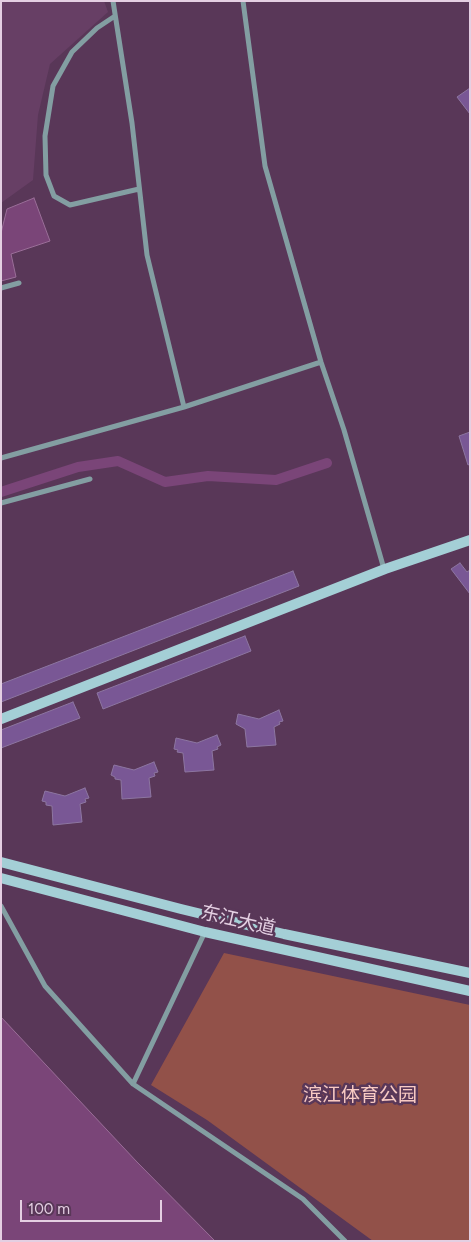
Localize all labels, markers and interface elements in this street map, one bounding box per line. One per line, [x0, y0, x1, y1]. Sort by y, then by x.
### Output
street label: 东江大道 [198, 901, 278, 941]
park label: 滨江体育公园 [303, 1084, 417, 1106]
scale bar [22, 1190, 165, 1222]
text: 100 m [28, 1200, 70, 1218]

